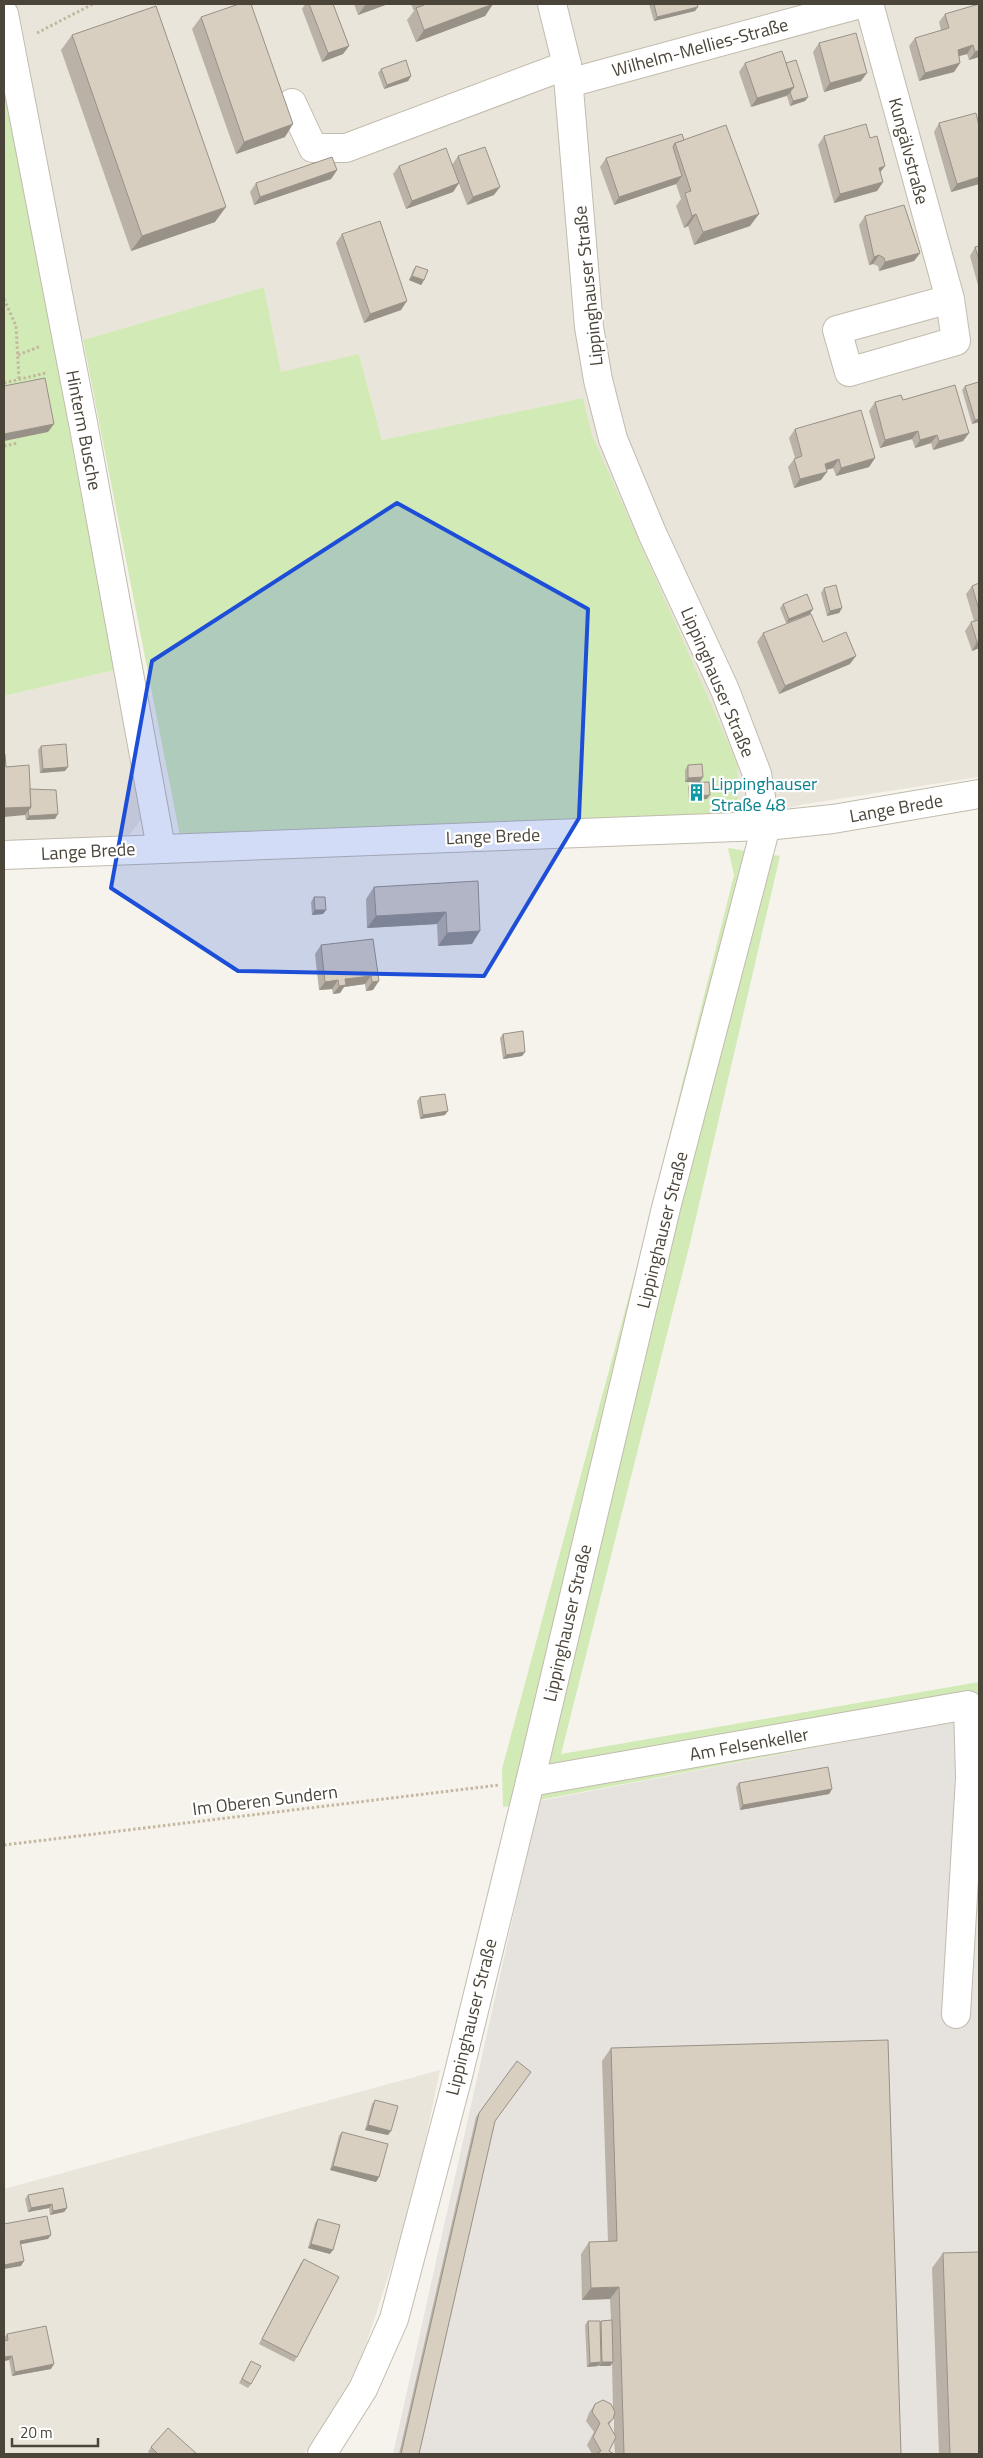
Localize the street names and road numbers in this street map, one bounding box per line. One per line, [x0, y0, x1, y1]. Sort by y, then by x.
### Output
street label: Wilhelm-Mellies-Straße [609, 10, 791, 84]
street label: Kungälvstraße [882, 95, 936, 207]
street label: Lippinghauser Straße [566, 205, 610, 367]
street label: Hinterm Busche [59, 368, 109, 492]
street label: Lippinghauser Straße [674, 603, 762, 761]
street label: Lange Brede [847, 787, 945, 829]
street label: Lange Brede [445, 821, 541, 851]
street label: Lange Brede [40, 835, 136, 867]
street label: Lippinghauser Straße [629, 1149, 695, 1311]
street label: Lippinghauser Straße [536, 1542, 598, 1704]
street label: Am Felsenkeller [687, 1720, 811, 1768]
street label: Im Oberen Sundern [191, 1778, 339, 1822]
street label: Lippinghauser Straße [438, 1936, 504, 2098]

